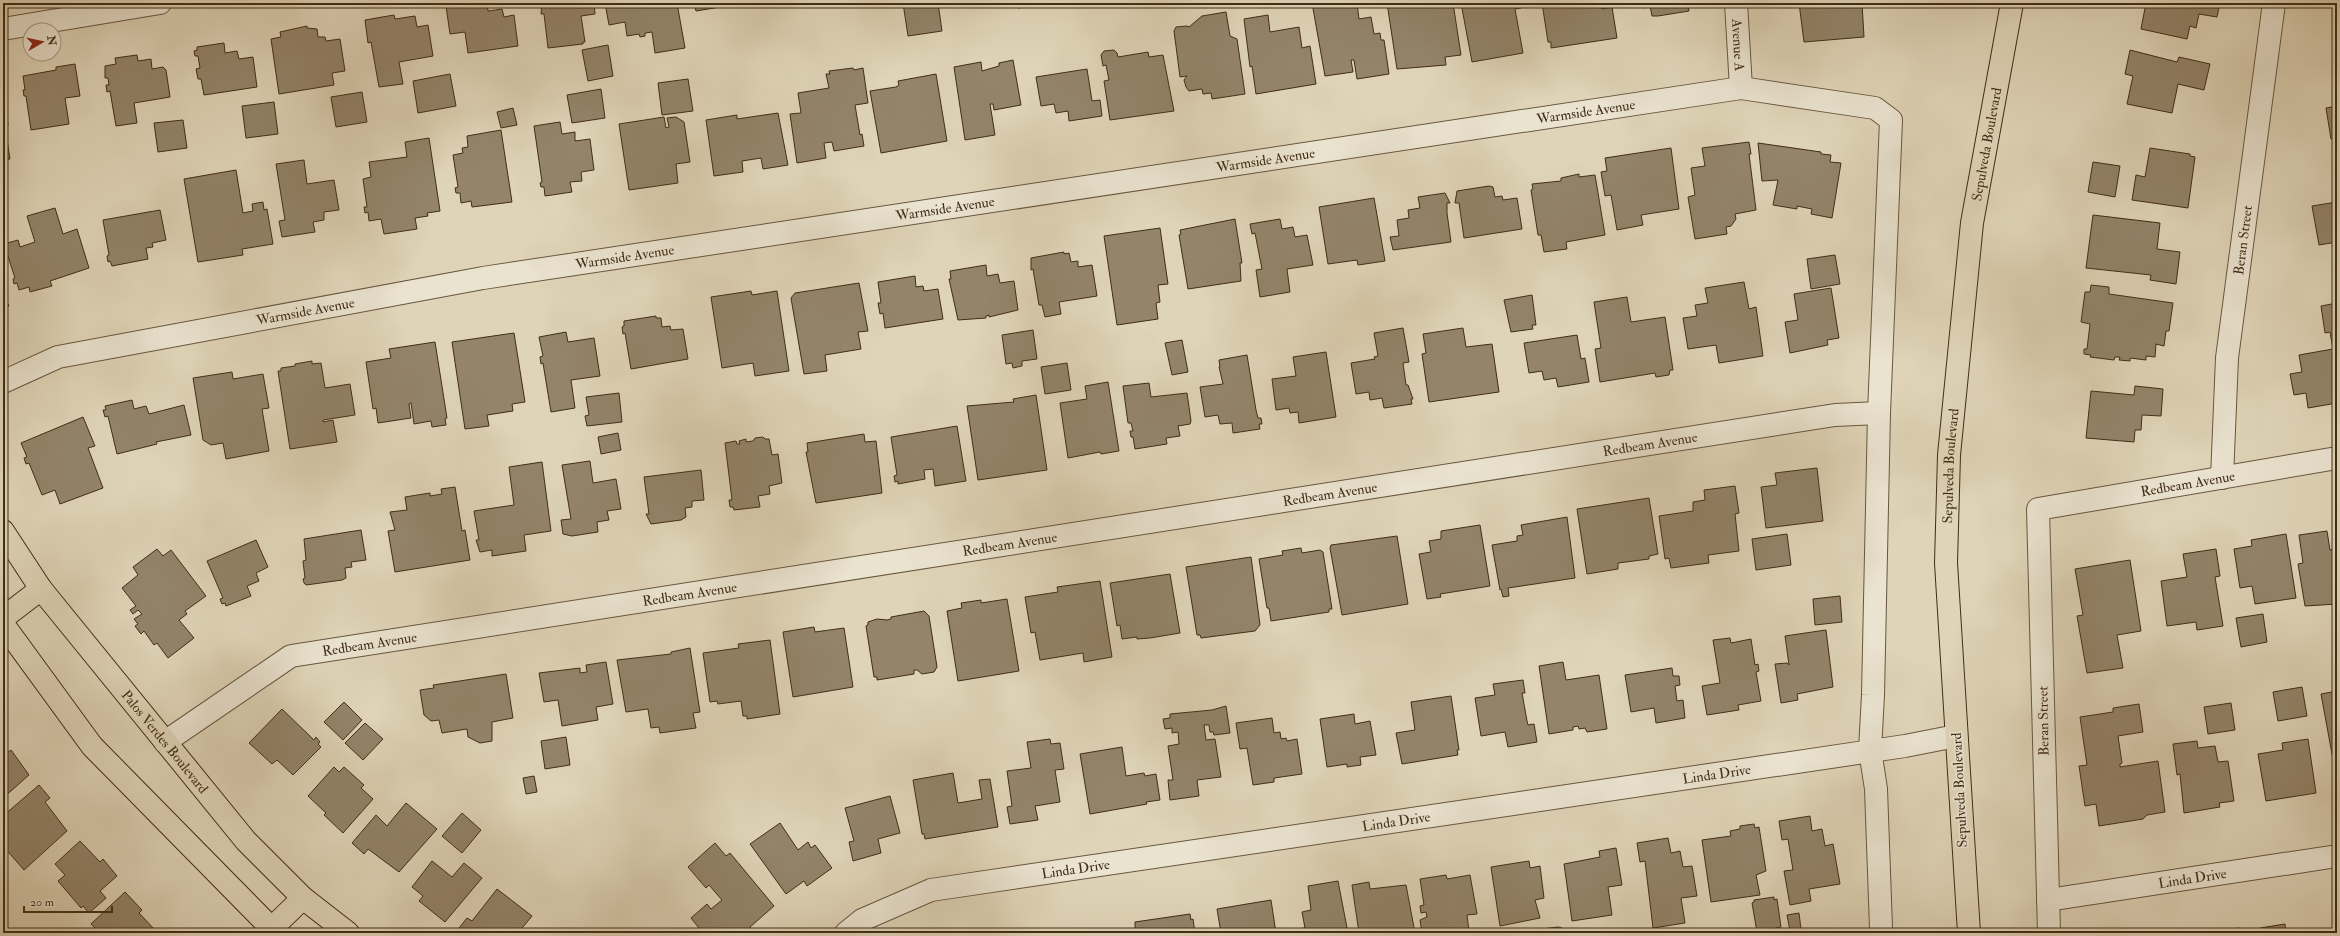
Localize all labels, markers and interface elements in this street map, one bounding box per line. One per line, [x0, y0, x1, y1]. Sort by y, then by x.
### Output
street label: Avenue A [1728, 17, 1748, 72]
north arrow [22, 22, 62, 62]
text: N [44, 34, 59, 48]
street label: Sepulveda Boulevard [1968, 86, 2006, 202]
street label: Warmside Avenue [1534, 96, 1637, 128]
street label: Warmside Avenue [1214, 144, 1316, 176]
street label: Warmside Avenue [894, 193, 996, 225]
street label: Beran Street [2230, 204, 2256, 276]
street label: Warmside Avenue [573, 241, 675, 273]
street label: Warmside Avenue [254, 294, 356, 329]
street label: Sepulveda Boulevard [1939, 407, 1963, 524]
street label: Redbeam Avenue [1602, 429, 1699, 460]
street label: Redbeam Avenue [2139, 468, 2236, 500]
street label: Redbeam Avenue [1281, 479, 1379, 510]
street label: Redbeam Avenue [961, 529, 1058, 560]
street label: Redbeam Avenue [641, 578, 738, 610]
street label: Redbeam Avenue [321, 628, 418, 660]
street label: Beran Street [2034, 685, 2053, 756]
street label: Palos Verdes Boulevard [118, 687, 212, 797]
street label: Sepulveda Boulevard [1948, 732, 1972, 848]
street label: Linda Drive [1681, 761, 1752, 788]
street label: Linda Drive [1361, 808, 1432, 835]
street label: Linda Drive [1040, 856, 1111, 883]
street label: Linda Drive [2157, 865, 2228, 892]
scale bar [24, 888, 112, 914]
text: 20 m [30, 895, 55, 910]

